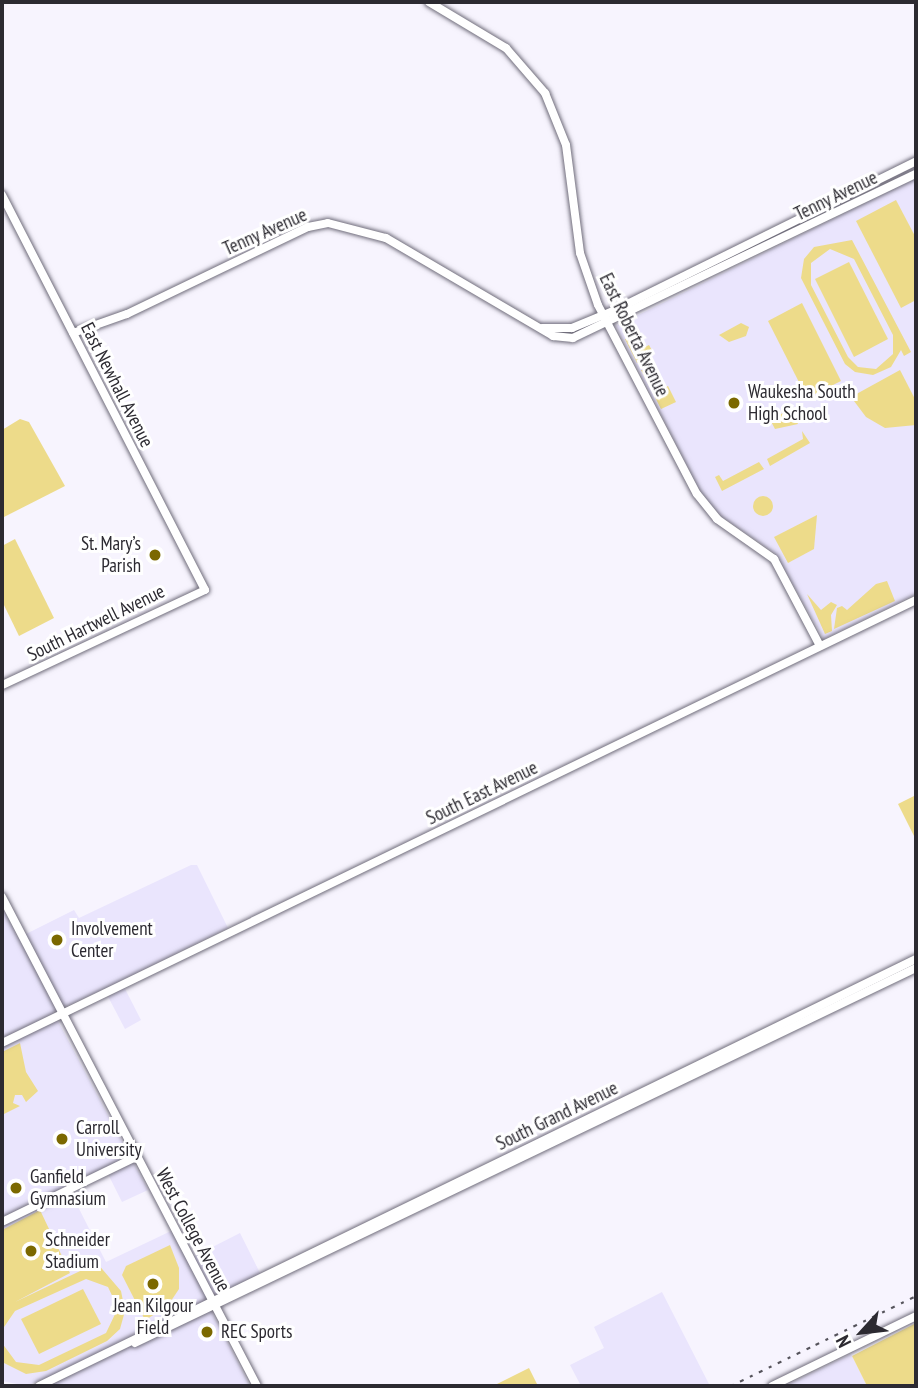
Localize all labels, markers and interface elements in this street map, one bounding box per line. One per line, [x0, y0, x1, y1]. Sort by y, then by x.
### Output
street label: Tenny Avenue [790, 166, 882, 226]
street label: Tenny Avenue [219, 203, 311, 261]
street label: East Roberta Avenue [594, 269, 674, 401]
street label: East Newhall Avenue [76, 319, 158, 451]
place label: Waukesha South High School [748, 381, 856, 425]
marker: Waukesha South High School [726, 395, 742, 411]
place label: St. Mary’s Parish [80, 533, 141, 577]
marker: St. Mary’s Parish [147, 547, 163, 563]
street label: South Hartwell Avenue [23, 580, 169, 666]
street label: South East Avenue [422, 756, 542, 830]
place label: Involvement Center [71, 918, 153, 962]
marker: Involvement Center [49, 932, 65, 948]
street label: South Grand Avenue [492, 1077, 622, 1155]
place label: Carroll University [76, 1117, 142, 1161]
marker: Carroll University [54, 1131, 70, 1147]
street label: West College Avenue [151, 1164, 235, 1296]
place label: Ganfield Gymnasium [30, 1166, 106, 1210]
marker: Ganfield Gymnasium [8, 1180, 24, 1196]
place label: Schneider Stadium [45, 1229, 110, 1273]
marker: Schneider Stadium [23, 1243, 39, 1259]
marker: Jean Kilgour Field [145, 1276, 161, 1292]
place label: Jean Kilgour Field [113, 1295, 193, 1339]
north arrow [827, 1297, 897, 1367]
place label: REC Sports [221, 1321, 293, 1343]
marker: REC Sports [199, 1324, 215, 1340]
text: N [830, 1332, 856, 1352]

